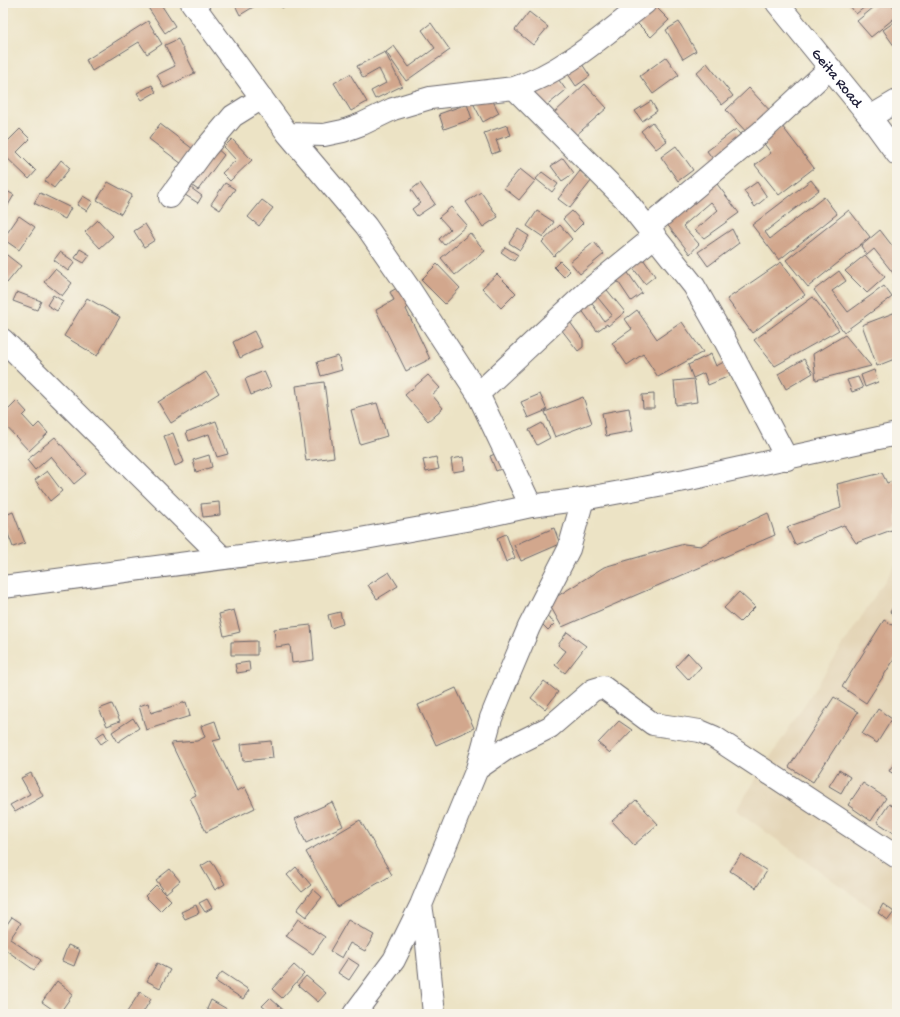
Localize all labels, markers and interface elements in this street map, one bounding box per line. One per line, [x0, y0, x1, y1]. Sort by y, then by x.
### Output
street label: Geita Road [807, 45, 866, 113]

